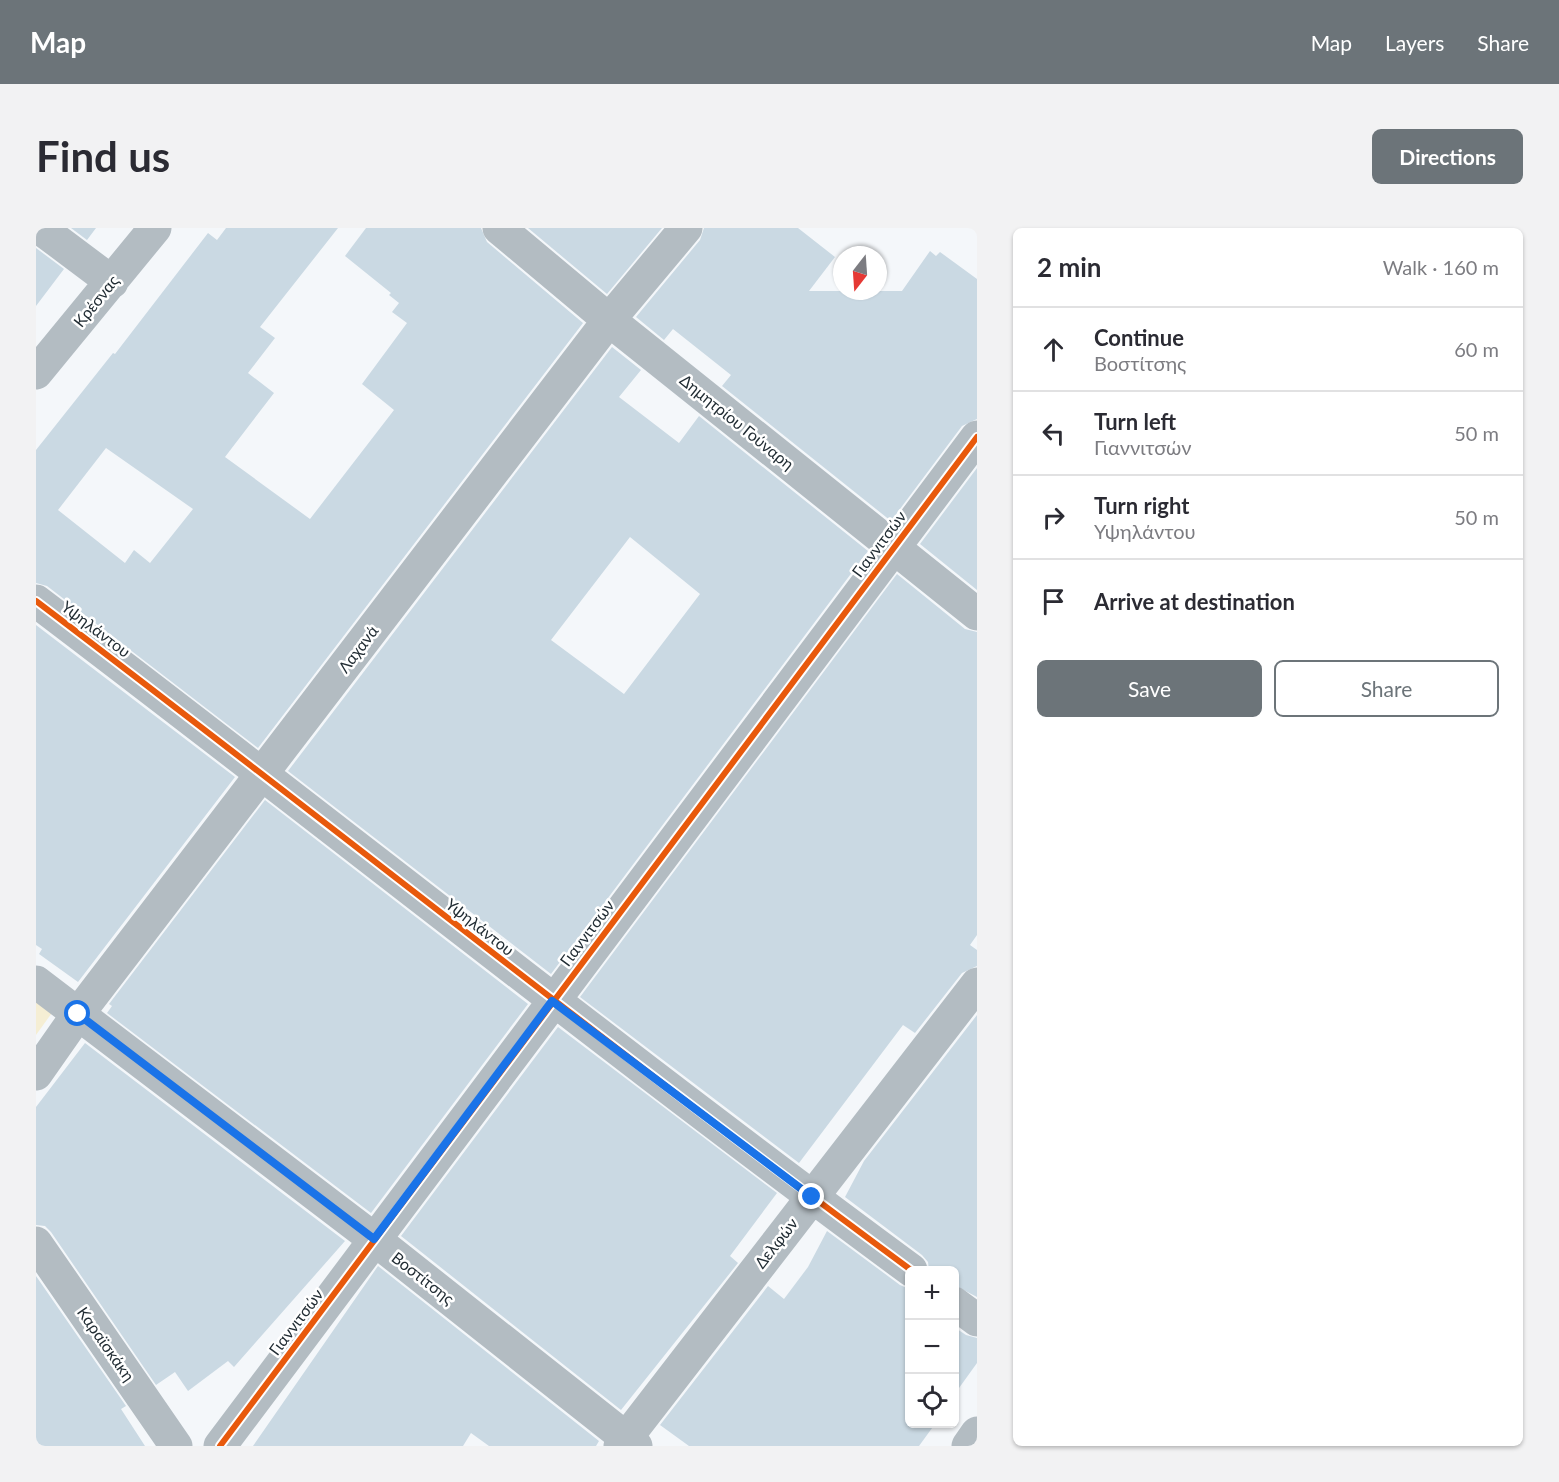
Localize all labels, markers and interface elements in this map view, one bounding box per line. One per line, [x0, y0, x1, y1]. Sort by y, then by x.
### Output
text: Map [30, 25, 86, 59]
text: Map [1311, 30, 1352, 55]
text: Layers [1385, 30, 1444, 55]
text: Share [1477, 30, 1529, 55]
button: Directions [1372, 129, 1523, 184]
text: Find us [36, 131, 170, 181]
north arrow [833, 246, 887, 300]
text: 2 min [1037, 251, 1101, 283]
text: Walk · 160 m [1383, 255, 1499, 279]
street label: Κρέσνας [69, 270, 123, 330]
text: Continue [1094, 324, 1184, 351]
icon: ahead [1037, 333, 1070, 366]
text: 60 m [1454, 337, 1499, 361]
text: Βοστίτσης [1094, 351, 1186, 375]
street label: Δημητρίου Γούναρη [677, 370, 798, 473]
text: Turn left [1094, 408, 1176, 435]
icon: left [1037, 417, 1070, 450]
text: 50 m [1454, 421, 1499, 445]
text: Γιαννιτσών [1094, 435, 1192, 459]
text: Turn right [1094, 492, 1189, 519]
icon: right [1037, 501, 1070, 534]
text: 50 m [1454, 505, 1499, 529]
street label: Γιαννιτσών [848, 507, 910, 581]
text: Υψηλάντου [1094, 519, 1196, 543]
icon: arrive [1037, 585, 1070, 618]
text: Arrive at destination [1094, 588, 1295, 615]
street label: Υψηλάντου [58, 597, 134, 661]
street label: Λαχανά [334, 621, 382, 676]
button: Save [1037, 660, 1262, 717]
button: Share [1274, 660, 1499, 717]
street label: Υψηλάντου [442, 894, 518, 959]
street label: Γιαννιτσών [556, 896, 618, 970]
route start [64, 1000, 90, 1026]
route end [798, 1183, 824, 1209]
street label: Δελφών [750, 1214, 801, 1272]
street label: Βοστίτσης [388, 1247, 459, 1308]
map controls [905, 1266, 959, 1428]
button: + [905, 1266, 959, 1320]
street label: Γιαννιτσών [265, 1285, 327, 1359]
street label: Καραϊσκάκη [74, 1303, 139, 1385]
button: − [905, 1320, 959, 1374]
button: locate [905, 1374, 959, 1428]

